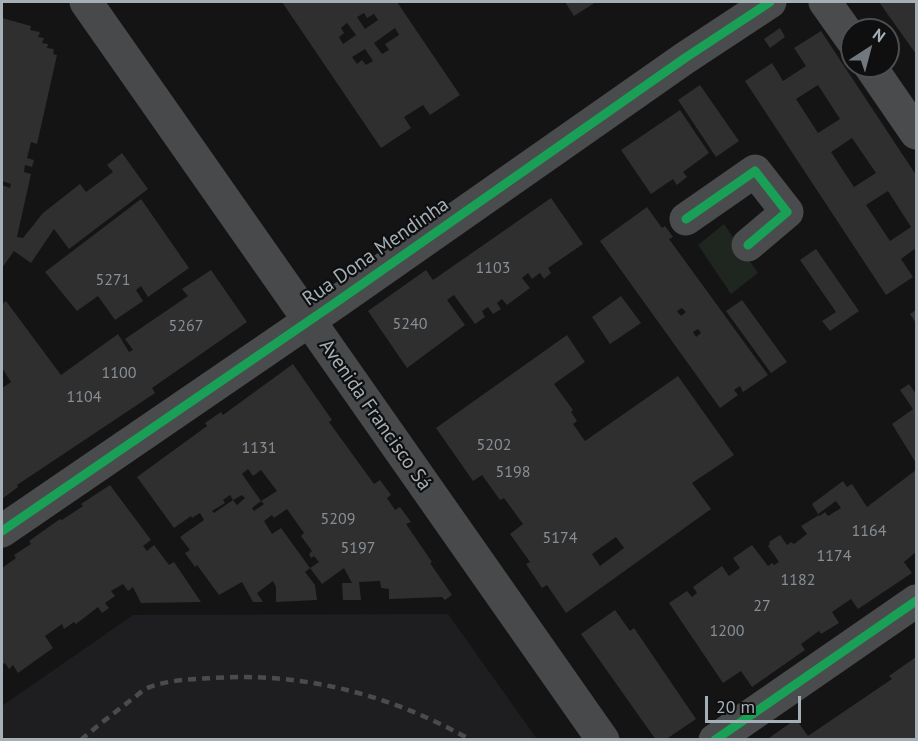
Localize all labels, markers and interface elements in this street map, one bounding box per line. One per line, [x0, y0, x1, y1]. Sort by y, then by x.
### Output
north arrow [840, 18, 900, 78]
text: N [869, 24, 890, 46]
street label: Rua Dona Mendinha [298, 193, 454, 311]
house number: 1103 [476, 258, 510, 278]
house number: 5271 [96, 270, 130, 290]
house number: 5240 [393, 314, 427, 334]
house number: 5267 [169, 316, 203, 336]
street label: Avenida Francisco Sá [314, 335, 436, 495]
house number: 1100 [102, 363, 136, 383]
house number: 1104 [67, 387, 101, 407]
house number: 5202 [477, 435, 511, 455]
house number: 1131 [242, 438, 276, 458]
house number: 5198 [496, 462, 530, 482]
house number: 5209 [321, 509, 355, 529]
house number: 1164 [852, 521, 886, 541]
house number: 5174 [543, 528, 577, 548]
house number: 5197 [341, 538, 375, 558]
house number: 1174 [817, 546, 851, 566]
house number: 1182 [781, 570, 815, 590]
house number: 27 [753, 596, 771, 616]
house number: 1200 [710, 621, 744, 641]
scale bar [708, 684, 804, 722]
text: 20 m [716, 695, 755, 718]

